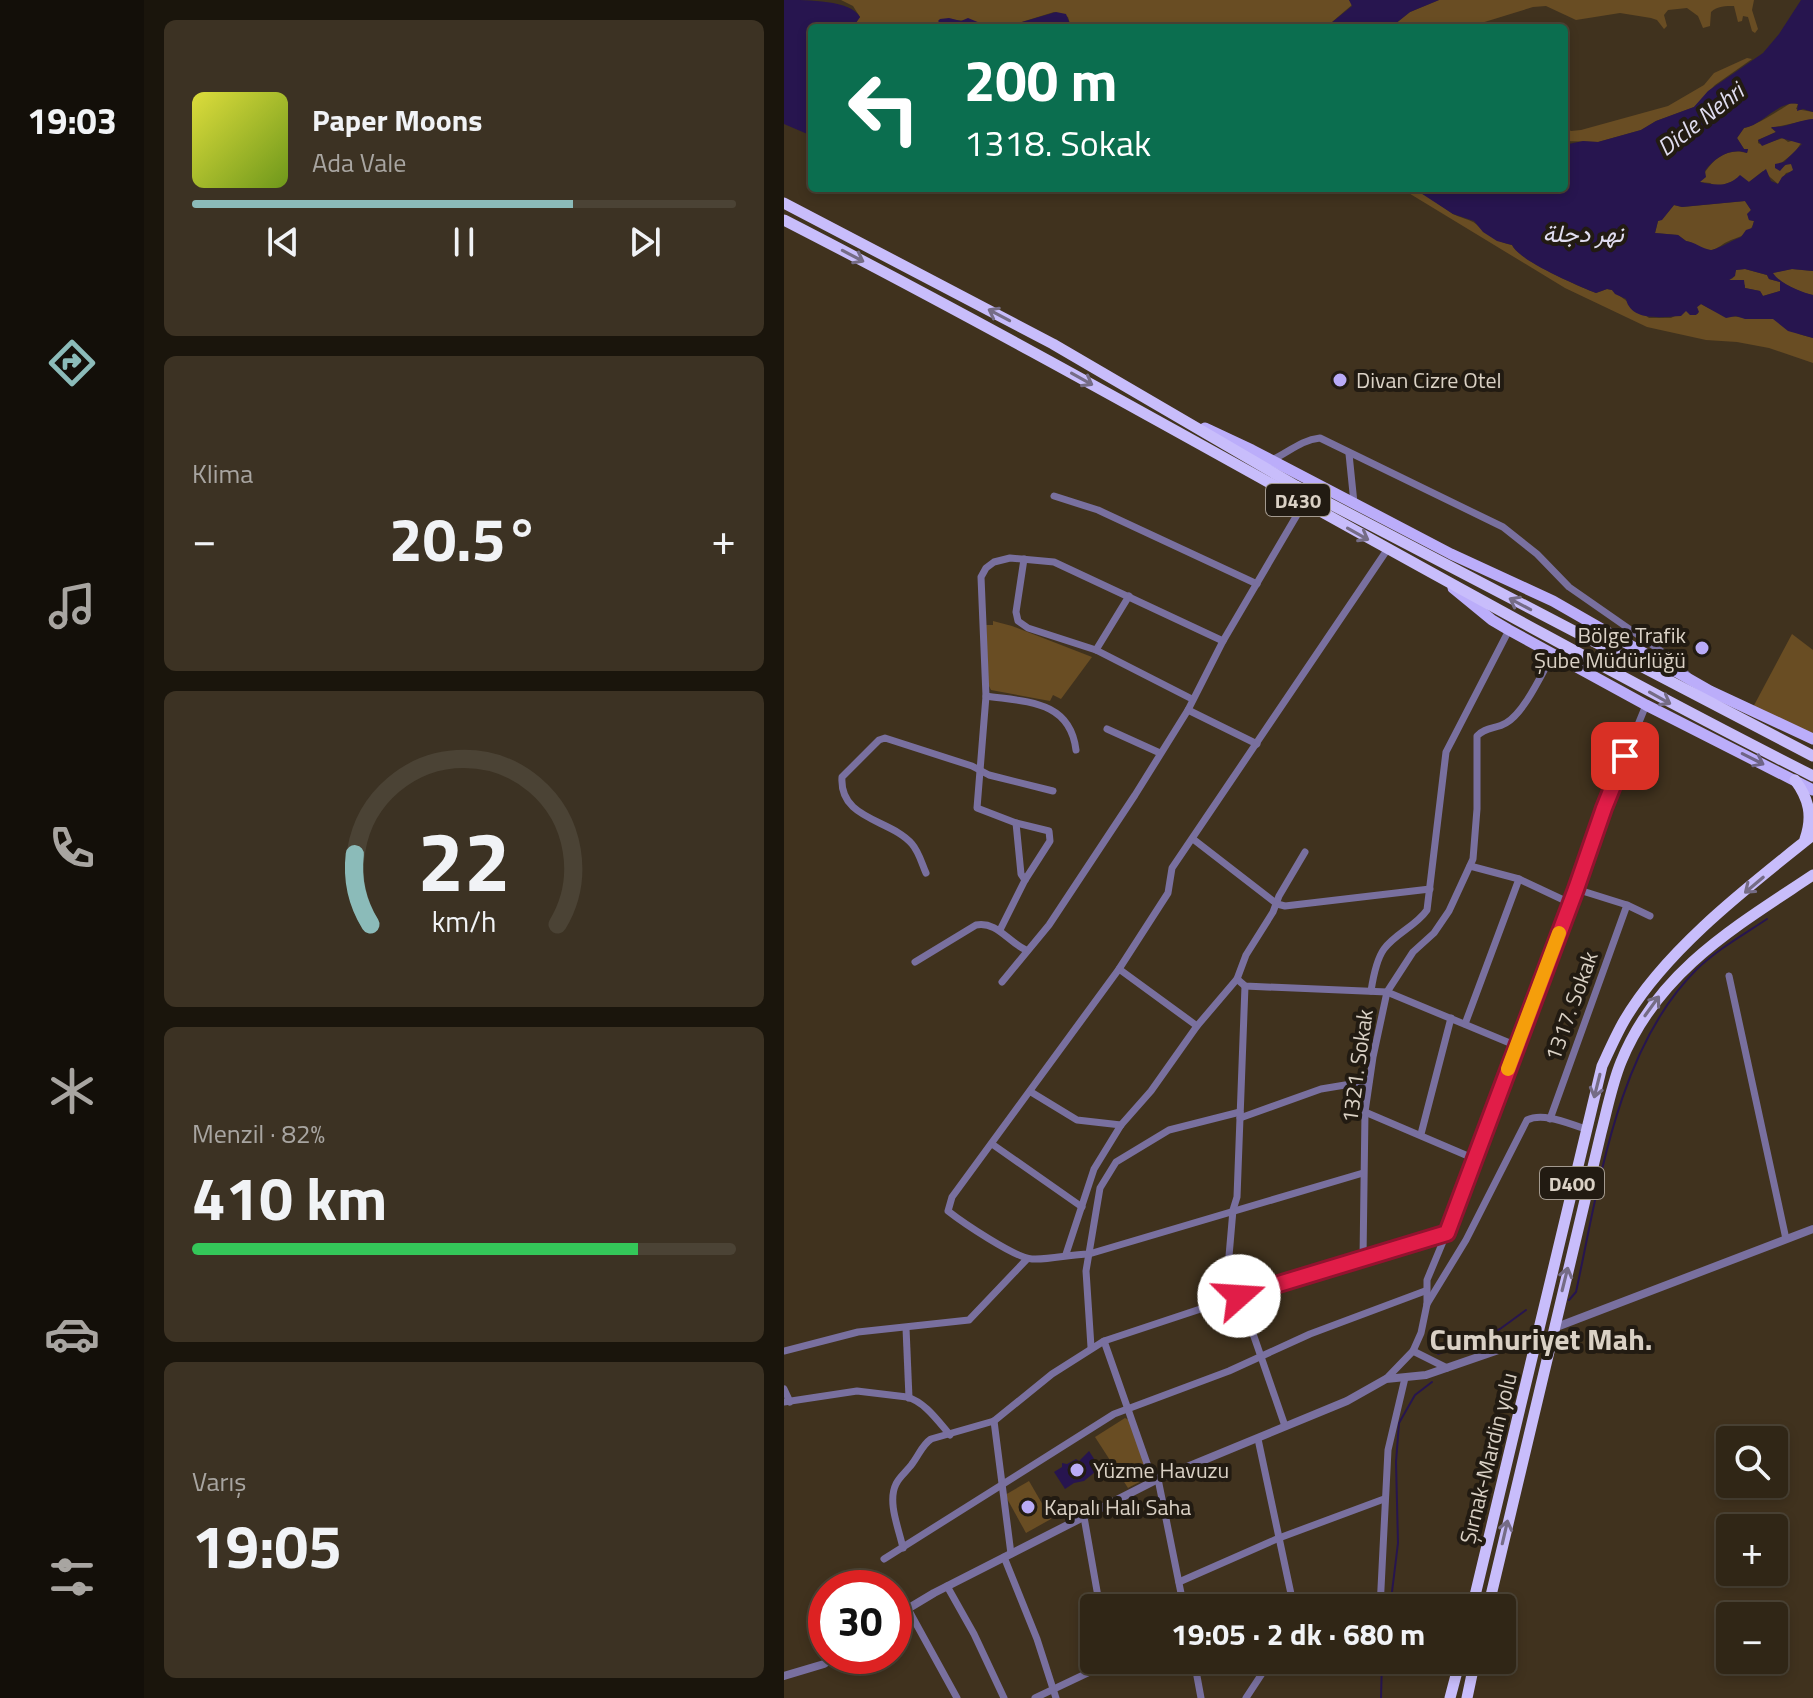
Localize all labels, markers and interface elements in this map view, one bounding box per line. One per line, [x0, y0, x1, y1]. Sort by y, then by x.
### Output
text: 200 m [964, 38, 1117, 123]
icon: left [832, 56, 936, 160]
water label: Dicle Nehri [1649, 72, 1753, 164]
text: 19:03 [27, 93, 117, 148]
text: Paper Moons [312, 97, 482, 143]
text: 1318. Sokak [964, 115, 1151, 170]
text: Ada Vale [312, 143, 406, 182]
water label: نهر دجلة [1543, 215, 1625, 251]
icon: previous [261, 220, 305, 264]
icon: pause [442, 220, 486, 264]
icon: next [623, 220, 667, 264]
one-way arrow [841, 249, 865, 265]
one-way arrow [988, 307, 1011, 323]
icon: directions [44, 335, 100, 391]
place label: Divan Cizre Otel [1356, 363, 1502, 397]
marker: Divan Cizre Otel [1331, 371, 1349, 389]
one-way arrow [1070, 372, 1094, 387]
text: Klima [192, 454, 253, 493]
road number: D430 [1266, 484, 1330, 516]
text: 20.5° [389, 493, 539, 584]
text: − [192, 505, 217, 572]
text: + [711, 505, 736, 572]
one-way arrow [1345, 527, 1369, 542]
icon: music [44, 578, 100, 634]
one-way arrow [1509, 595, 1533, 611]
place label: Bölge Trafik Şube Müdürlüğü [1534, 618, 1686, 677]
marker: Bölge Trafik Şube Müdürlüğü [1693, 639, 1711, 657]
one-way arrow [1648, 690, 1671, 706]
pin [1591, 722, 1659, 790]
icon: arrive [1603, 734, 1647, 778]
one-way arrow [1740, 752, 1764, 767]
text: 22 [417, 797, 511, 923]
icon: phone [44, 820, 100, 876]
one-way arrow [1744, 876, 1764, 894]
text: km/h [432, 900, 496, 943]
street label: 1317. Sokak [1535, 946, 1607, 1066]
one-way arrow [1644, 996, 1660, 1018]
street label: 1321. Sokak [1332, 1007, 1382, 1125]
icon: climate [44, 1063, 100, 1119]
one-way arrow [1588, 1073, 1603, 1099]
text: Menzil · 82% [192, 1114, 325, 1153]
text: 410 km [192, 1152, 387, 1243]
road number: D400 [1540, 1167, 1604, 1199]
position arrow [1197, 1254, 1281, 1338]
one-way arrow [1559, 1267, 1574, 1292]
icon: car [44, 1306, 100, 1362]
district label: Cumhuriyet Mah. [1430, 1316, 1652, 1362]
street label: Şırnak-Mardin yolu [1450, 1369, 1526, 1547]
map controls [1716, 1426, 1788, 1674]
button: search [1716, 1426, 1788, 1498]
place label: Yüzme Havuzu [1093, 1453, 1229, 1487]
marker: Yüzme Havuzu [1068, 1461, 1086, 1479]
text: Varış [192, 1462, 246, 1501]
place label: Kapalı Halı Saha [1044, 1490, 1191, 1524]
marker: Kapalı Halı Saha [1019, 1498, 1037, 1516]
text: 19:05 [192, 1500, 342, 1591]
button: + [1716, 1514, 1788, 1586]
one-way arrow [1499, 1520, 1514, 1545]
icon: filters [44, 1549, 100, 1605]
speed limit sign: 30 [808, 1570, 912, 1674]
button: − [1716, 1602, 1788, 1674]
text: 19:05 · 2 dk · 680 m [1171, 1611, 1425, 1657]

